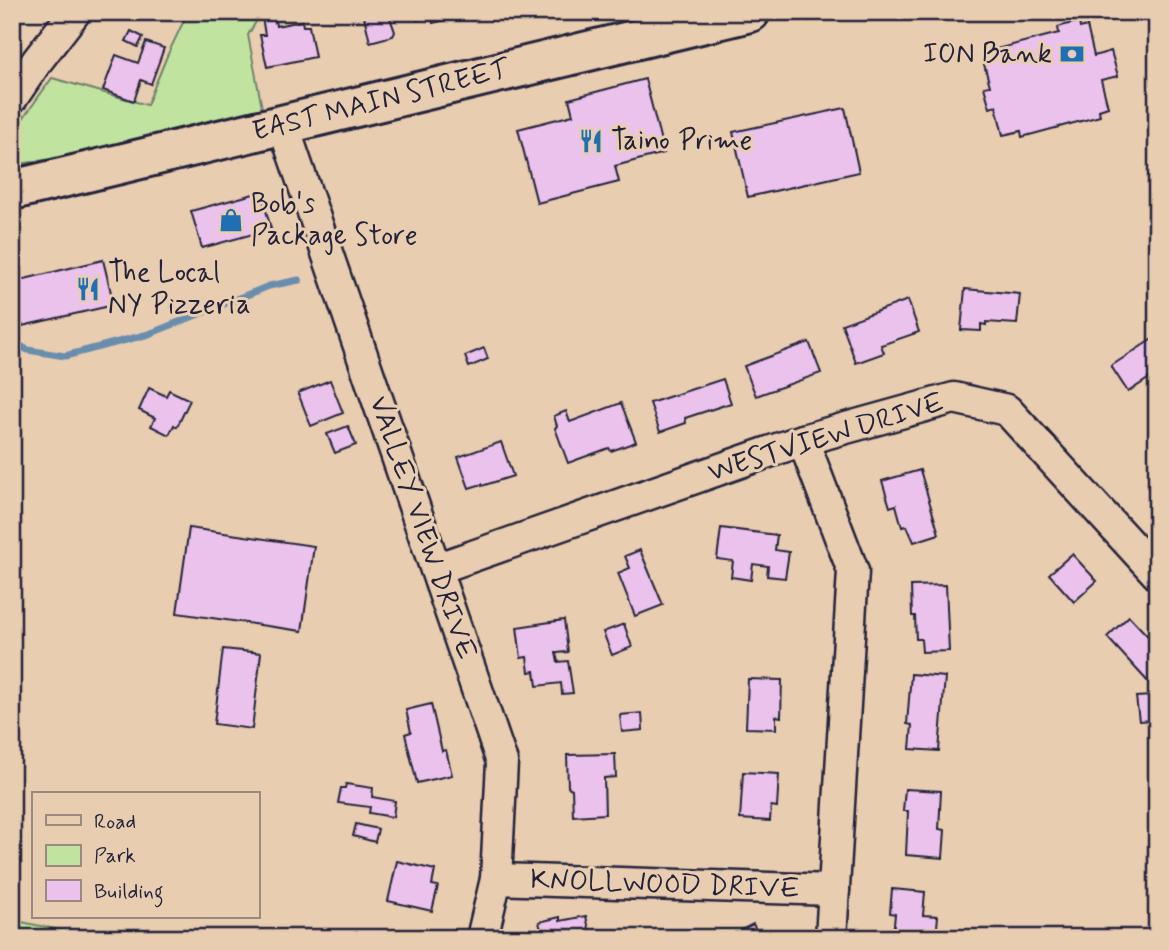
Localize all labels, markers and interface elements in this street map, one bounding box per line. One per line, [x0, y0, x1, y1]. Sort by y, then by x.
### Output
place label: ION Bank [923, 36, 1052, 73]
bank icon: ION Bank [1058, 40, 1086, 68]
street label: EAST MAIN STREET [249, 51, 514, 151]
place label: Taino Prime [611, 123, 752, 160]
restaurant icon: Taino Prime [577, 127, 605, 155]
place label: Bob's Package Store [251, 186, 418, 255]
shop icon: Bob's Package Store [217, 206, 245, 234]
place label: The Local NY Pizzeria [108, 255, 251, 324]
restaurant icon: The Local NY Pizzeria [74, 275, 102, 303]
street label: WESTVIEW DRIVE [704, 385, 948, 491]
street label: VALLEY VIEW DRIVE [360, 391, 484, 665]
legend [32, 792, 259, 918]
text: Road [94, 808, 136, 836]
text: Park [94, 842, 136, 870]
street label: KNOLLWOOD DRIVE [530, 862, 800, 908]
text: Building [94, 878, 164, 908]

